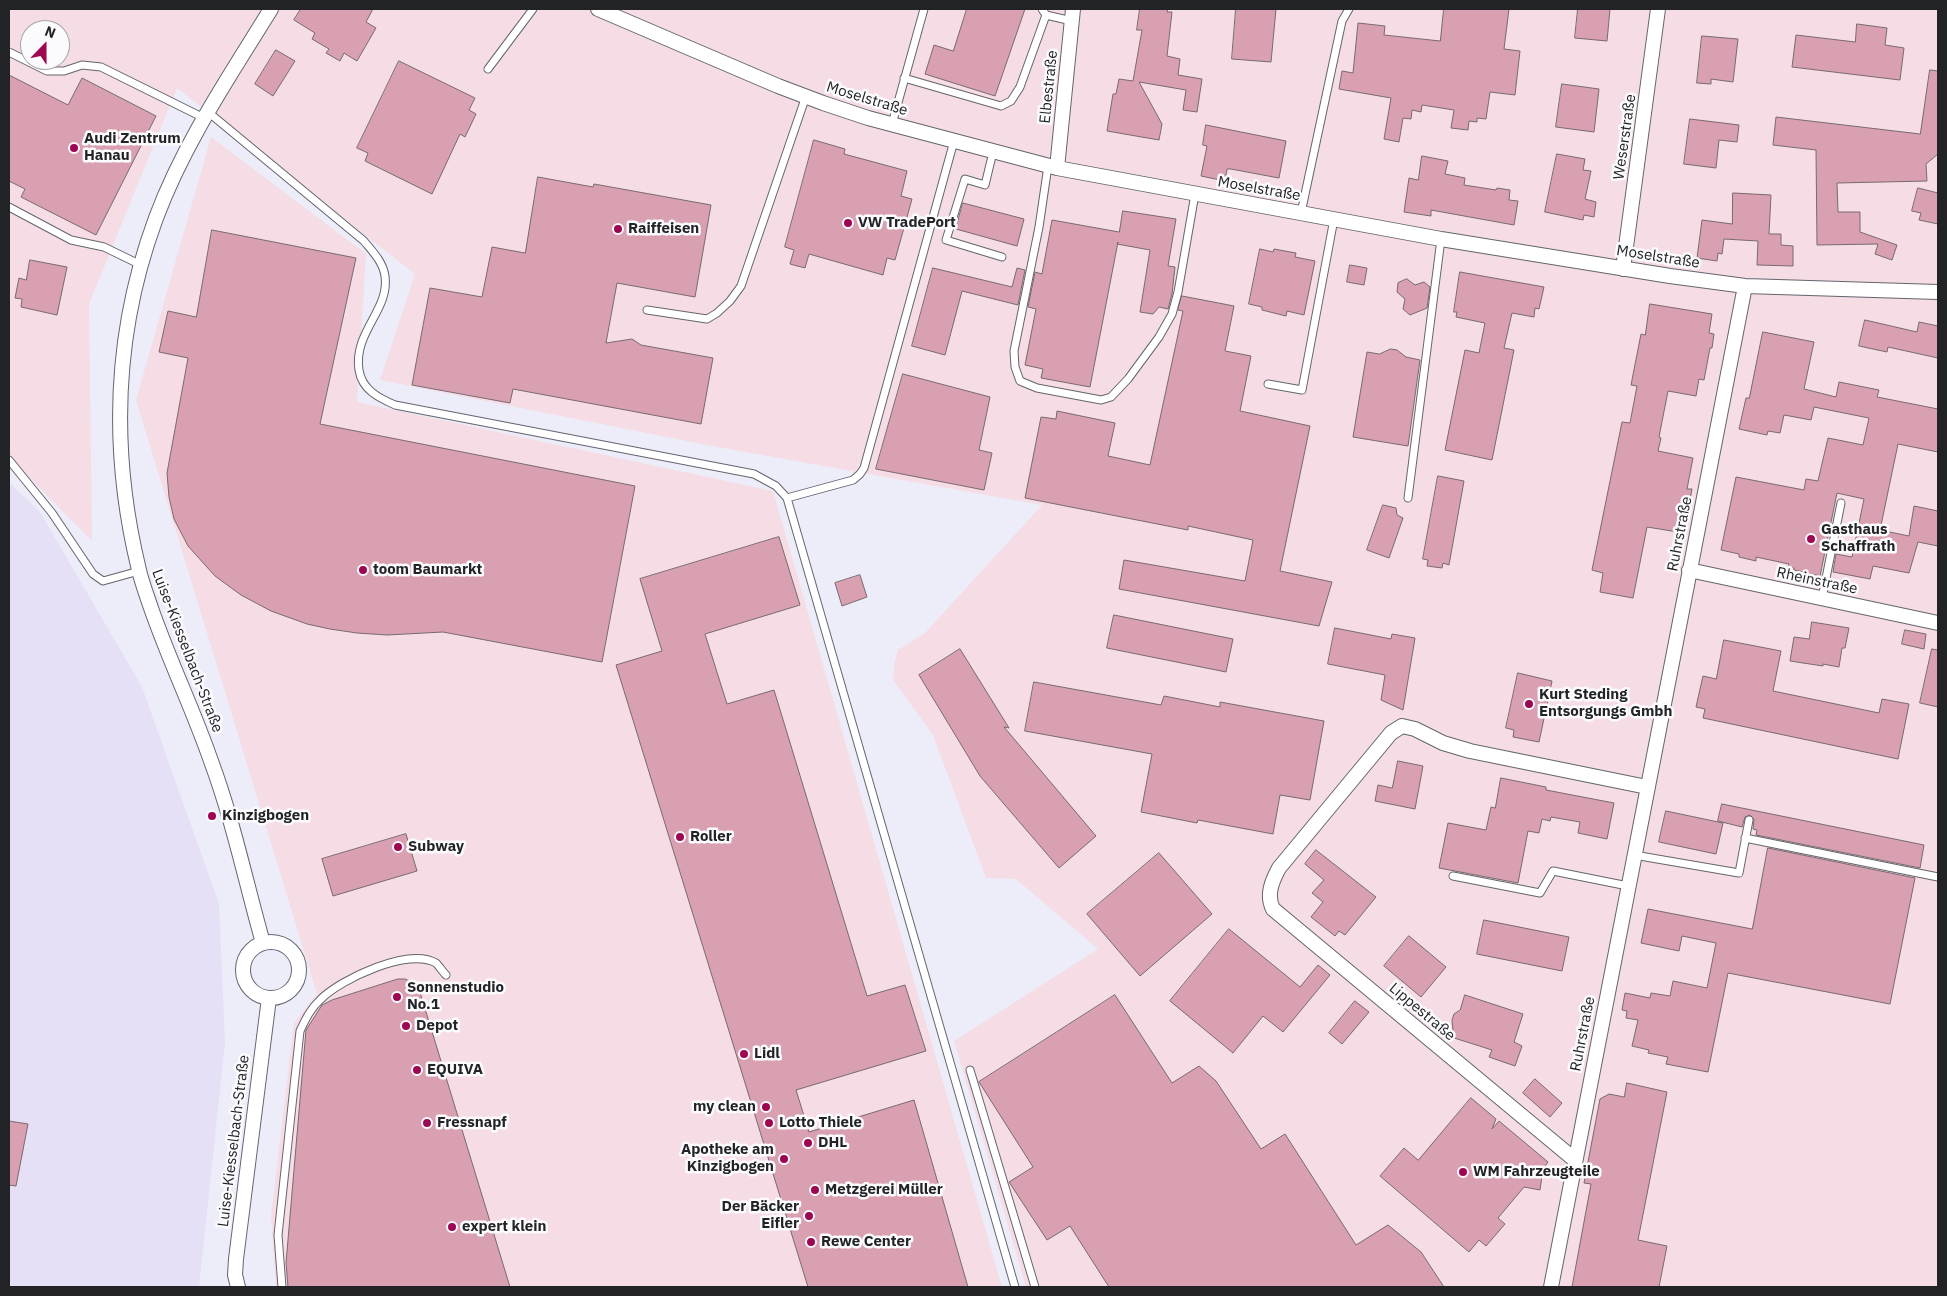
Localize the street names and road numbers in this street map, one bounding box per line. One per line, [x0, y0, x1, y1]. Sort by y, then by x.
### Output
street label: Elbestraße [1036, 50, 1062, 124]
street label: Moselstraße [824, 78, 910, 120]
street label: Weserstraße [1610, 93, 1640, 181]
street label: Moselstraße [1216, 173, 1302, 205]
street label: Moselstraße [1615, 242, 1701, 272]
street label: Ruhrstraße [1664, 495, 1696, 573]
street label: Rheinstraße [1775, 564, 1859, 598]
street label: Luise-Kiesselbach-Straße [148, 567, 226, 735]
street label: Lippestraße [1385, 979, 1459, 1045]
street label: Ruhrstraße [1567, 995, 1599, 1073]
street label: Luise-Kiesselbach-Straße [215, 1054, 253, 1228]

